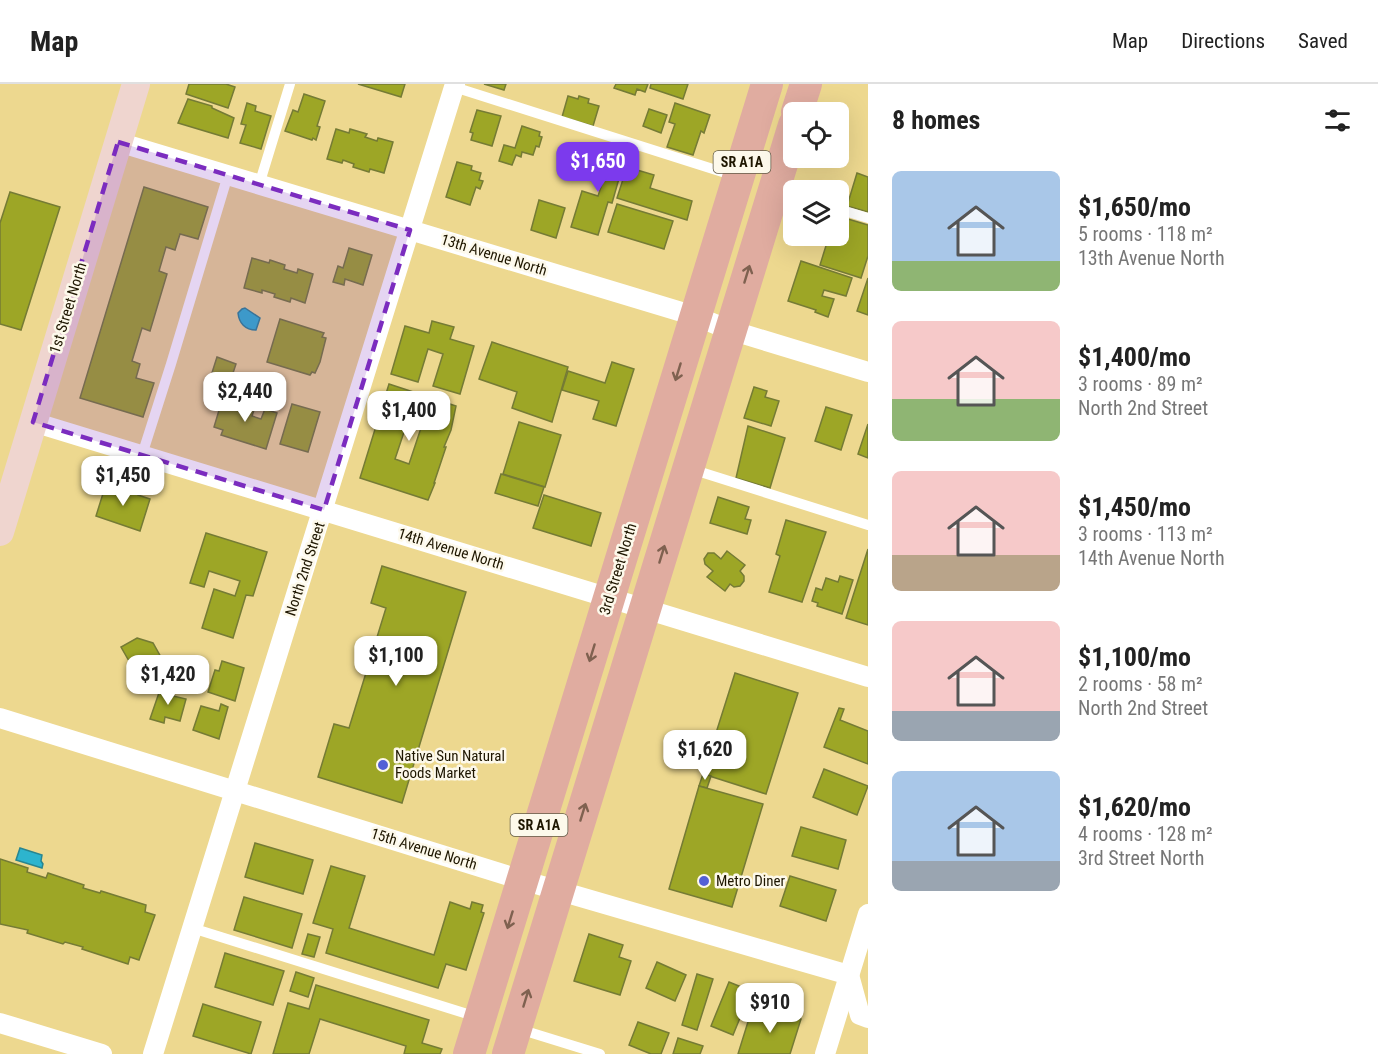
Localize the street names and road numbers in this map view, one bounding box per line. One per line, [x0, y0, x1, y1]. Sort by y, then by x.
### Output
road number: SR A1A [714, 151, 771, 173]
street label: 13th Avenue North [439, 230, 549, 280]
street label: 1st Street North [46, 260, 90, 356]
street label: North 2nd Street [281, 520, 329, 618]
street label: 3rd Street North [596, 521, 640, 617]
street label: 14th Avenue North [396, 524, 506, 574]
road number: SR A1A [510, 814, 568, 836]
street label: 15th Avenue North [369, 824, 479, 874]

